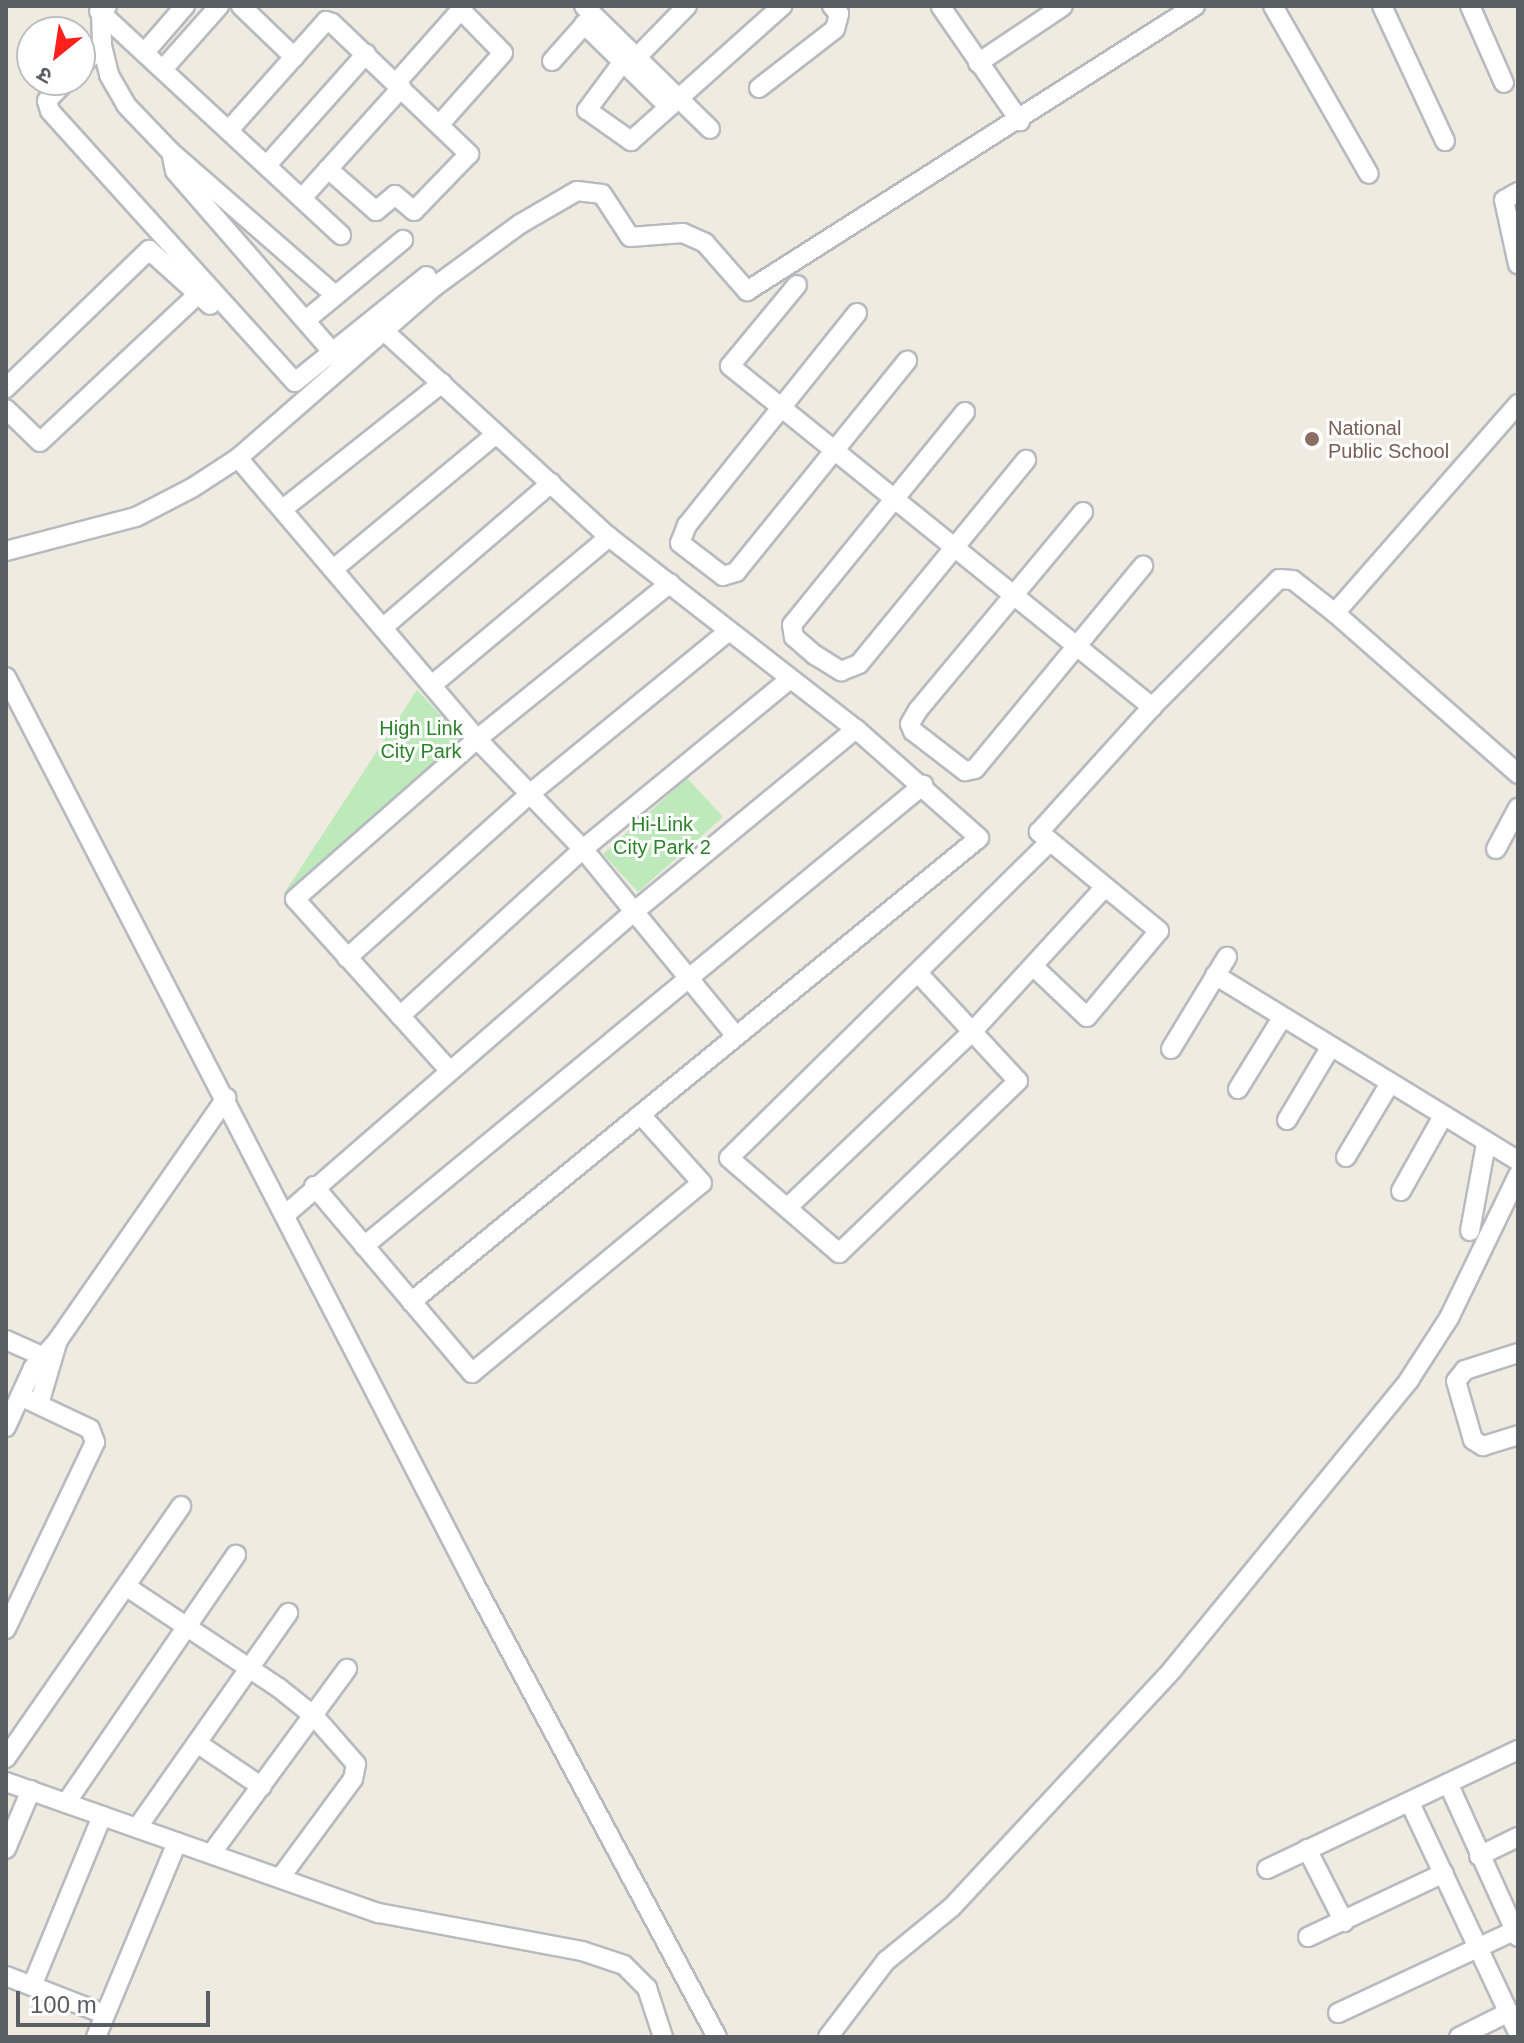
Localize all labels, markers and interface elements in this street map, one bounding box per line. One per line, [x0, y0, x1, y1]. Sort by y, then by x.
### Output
north arrow [16, 16, 96, 96]
text: उ [33, 61, 57, 90]
place label: National Public School [1328, 416, 1449, 463]
marker: National Public School [1303, 430, 1321, 448]
park label: High Link City Park [379, 716, 463, 763]
park label: Hi-Link City Park 2 [613, 812, 711, 859]
scale bar [20, 1975, 214, 2025]
text: 100 m [30, 1991, 97, 2018]

